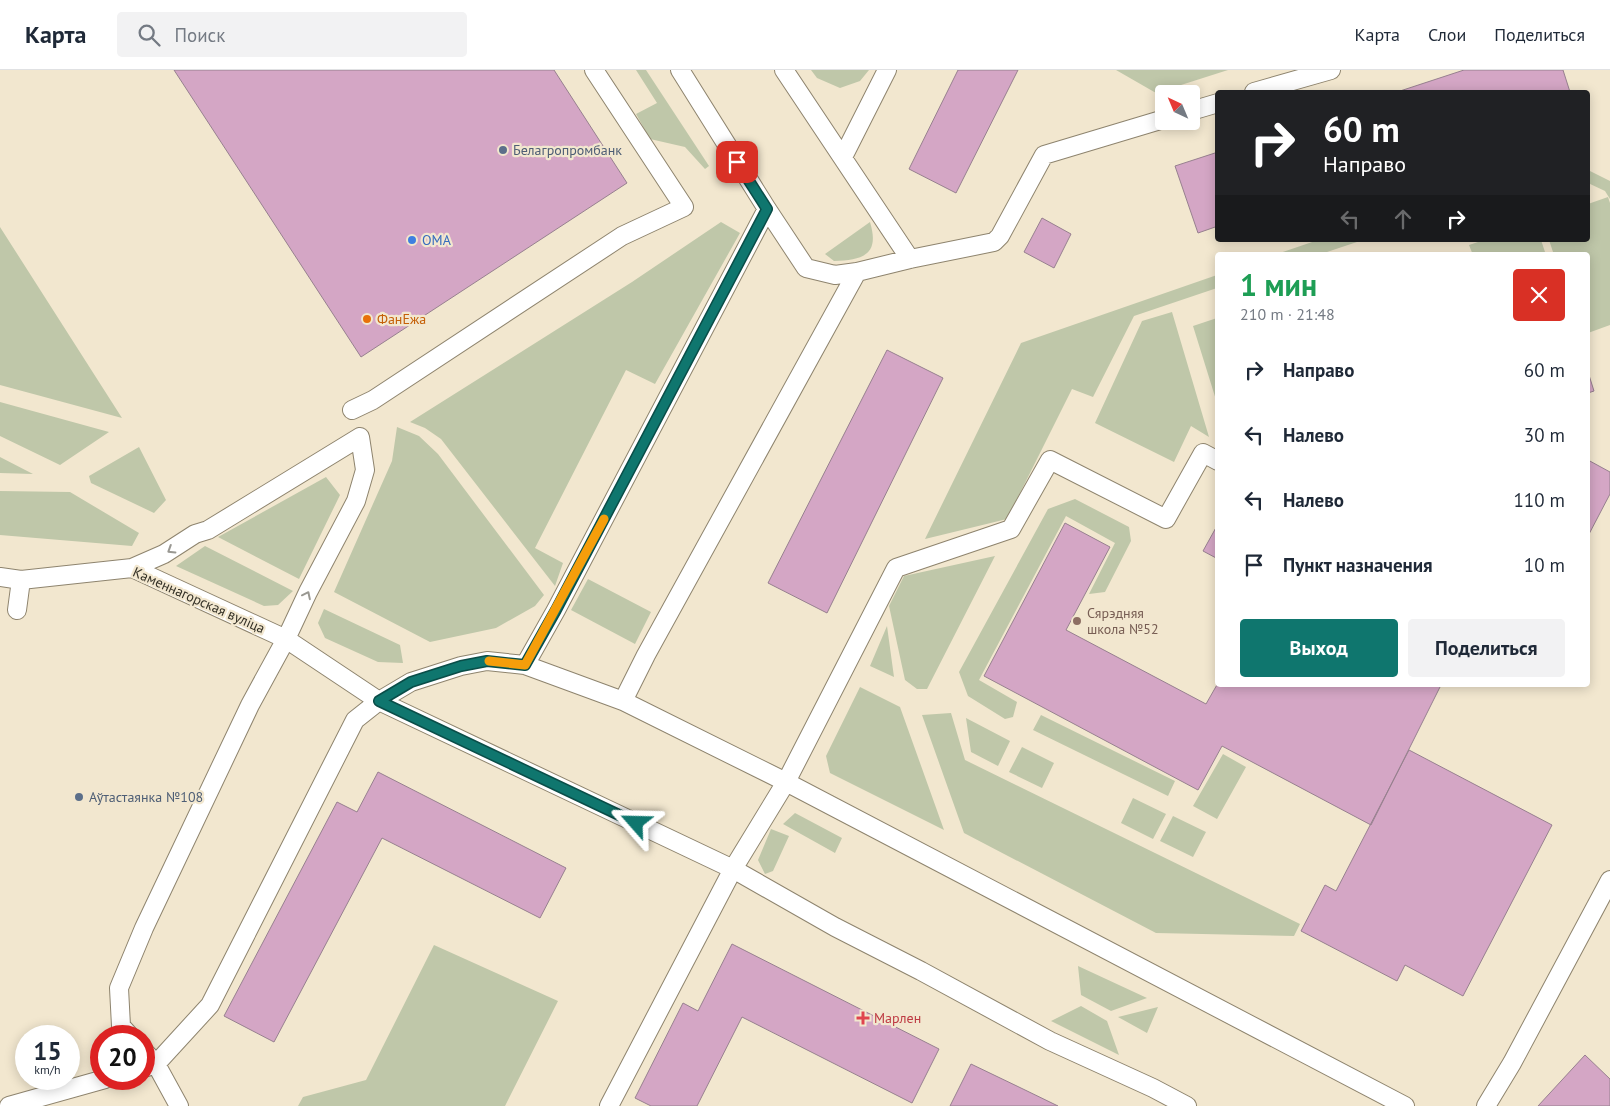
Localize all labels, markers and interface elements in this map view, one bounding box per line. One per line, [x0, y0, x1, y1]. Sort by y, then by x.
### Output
search box [117, 12, 467, 57]
text: Карта [25, 19, 87, 50]
icon: search [135, 21, 163, 49]
text: Поиск [175, 23, 225, 47]
text: Карта [1355, 23, 1400, 46]
text: Слои [1428, 23, 1466, 46]
text: Поделиться [1494, 23, 1585, 46]
north arrow [1155, 85, 1200, 130]
map controls [1155, 85, 1200, 130]
text: 60 m [1323, 106, 1400, 152]
icon: right [1240, 110, 1305, 175]
place label: Белагропромбанк [513, 141, 622, 159]
pin [716, 141, 758, 183]
marker: Белагропромбанк [497, 144, 509, 156]
icon: arrive [723, 148, 751, 176]
text: Направо [1323, 150, 1406, 178]
icon: left [1336, 205, 1364, 233]
icon: ahead [1389, 205, 1417, 233]
icon: right [1442, 205, 1470, 233]
place label: ОМА [422, 231, 452, 249]
marker: ОМА [406, 234, 418, 246]
text: 1 мин [1240, 265, 1317, 304]
button: close [1513, 269, 1565, 321]
text: 210 m · 21:48 [1240, 304, 1335, 324]
place label: ФанЕжа [377, 310, 426, 328]
marker: ФанЕжа [361, 313, 373, 325]
icon: right [1240, 356, 1268, 384]
text: Направо [1283, 358, 1354, 382]
text: 60 m [1524, 358, 1565, 382]
icon: left [1240, 421, 1268, 449]
text: Налево [1283, 423, 1344, 447]
text: 30 m [1524, 423, 1565, 447]
icon: left [1240, 486, 1268, 514]
text: Налево [1283, 488, 1344, 512]
text: 110 m [1513, 488, 1565, 512]
one-way arrow [167, 544, 176, 554]
icon: arrive [1240, 551, 1268, 579]
text: Пункт назначения [1283, 553, 1433, 577]
text: 10 m [1524, 553, 1565, 577]
street label: Каменнагорская вуліца [130, 563, 268, 637]
one-way arrow [301, 591, 311, 600]
place label: Сярэдняя школа №52 [1087, 604, 1159, 638]
marker: Сярэдняя школа №52 [1071, 615, 1083, 627]
button: Выход [1240, 619, 1398, 677]
button: Поделиться [1408, 619, 1565, 677]
place label: Аўтастаянка №108 [89, 788, 203, 806]
marker: Аўтастаянка №108 [73, 791, 85, 803]
position arrow [609, 796, 661, 848]
place label: Марлен [874, 1009, 921, 1027]
marker: Марлен [856, 1011, 870, 1025]
speed limit sign: 20 [90, 1025, 155, 1090]
text: 15 [33, 1035, 62, 1067]
text: km/h [34, 1062, 61, 1077]

